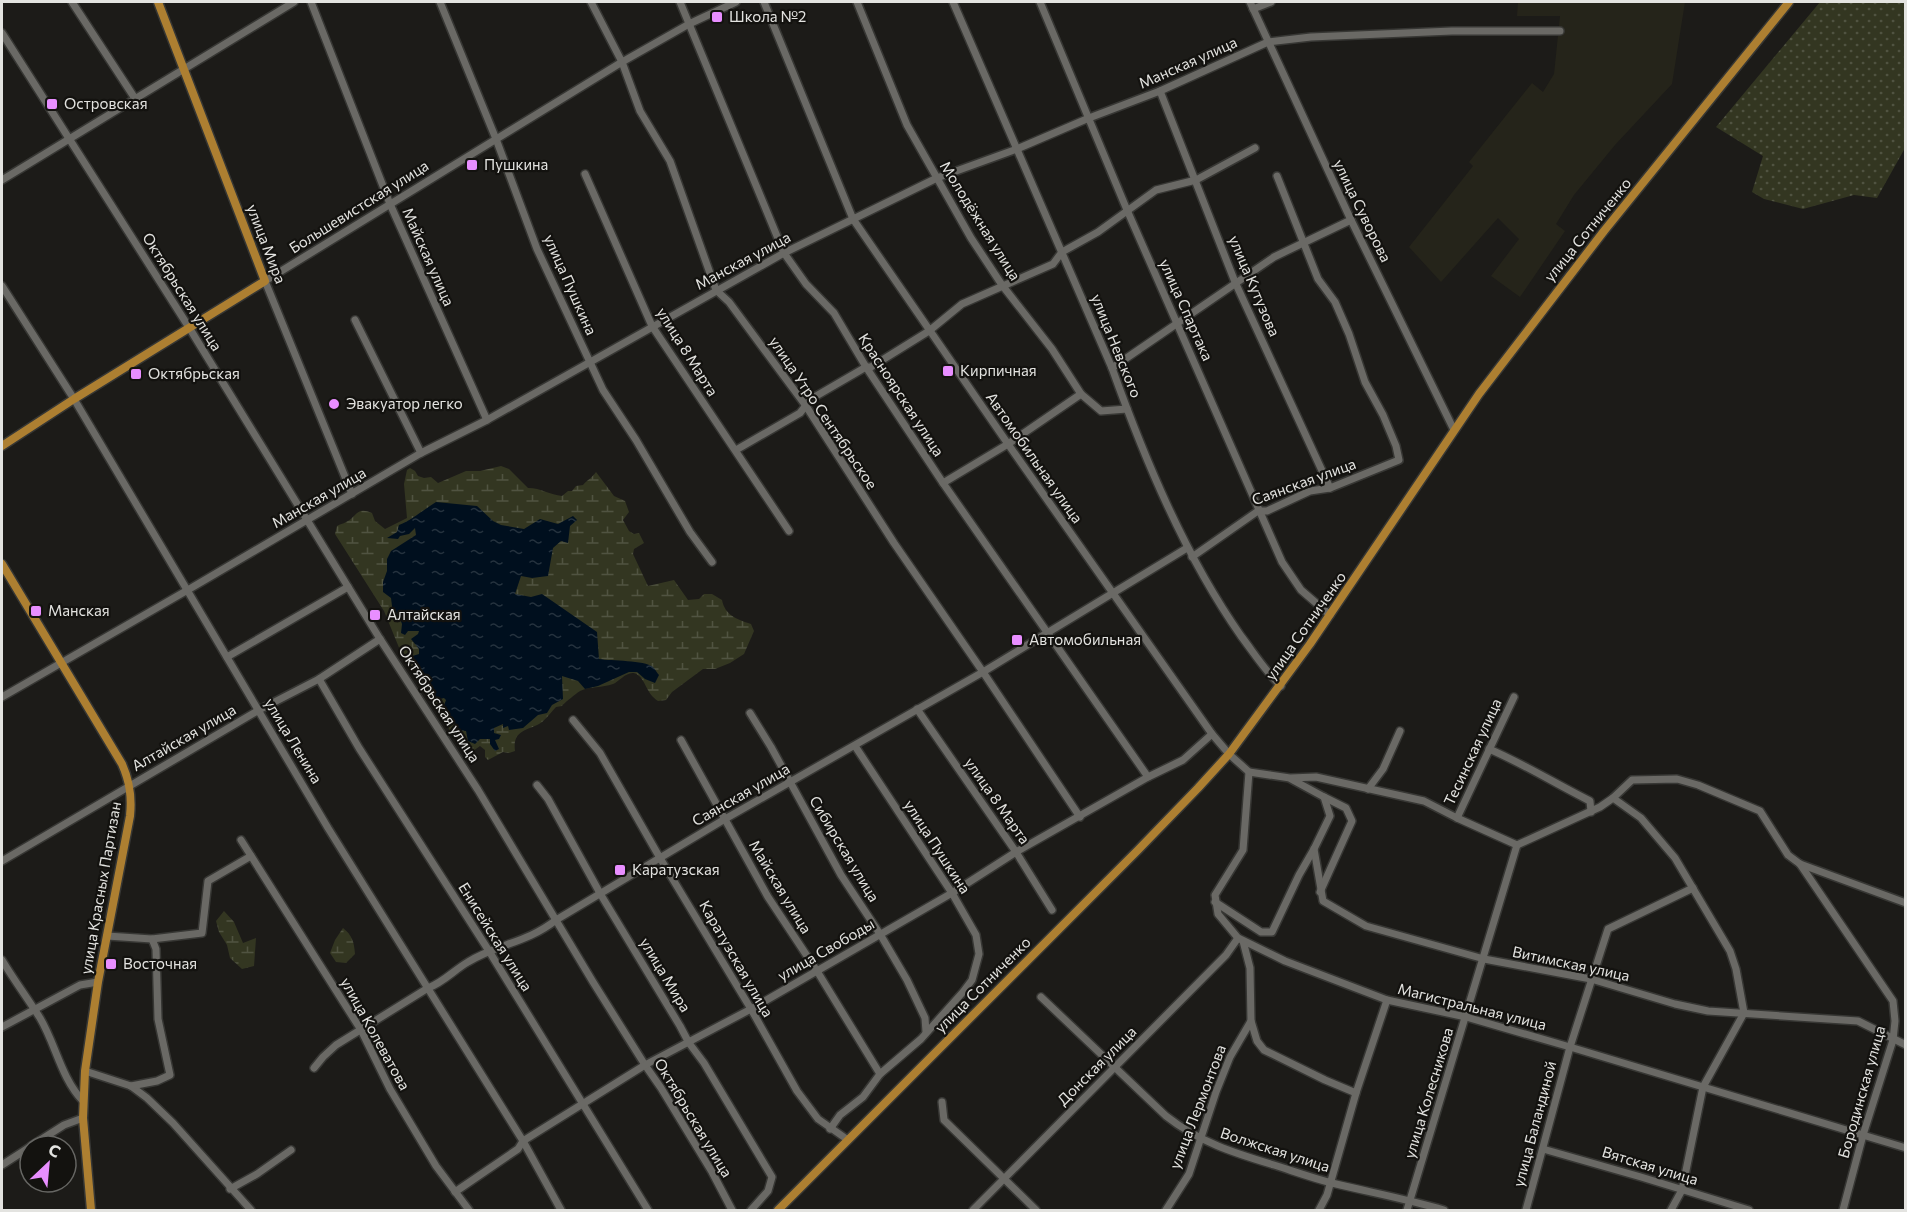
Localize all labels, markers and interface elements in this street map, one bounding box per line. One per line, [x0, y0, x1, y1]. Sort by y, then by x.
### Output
place label: Школа №2 [729, 7, 806, 25]
marker: Школа №2 [710, 10, 724, 24]
street label: Манская улица [1136, 32, 1239, 92]
place label: Островская [64, 94, 148, 112]
marker: Островская [45, 97, 59, 111]
place label: Пушкина [484, 155, 548, 173]
street label: Большевистская улица [285, 156, 431, 256]
street label: улица Суворова [1330, 156, 1396, 265]
street label: Молодёжная улица [937, 157, 1025, 283]
marker: Пушкина [465, 158, 479, 172]
street label: улица Сотниченко [1540, 174, 1635, 285]
street label: улица Мира [244, 201, 290, 286]
street label: Майская улица [399, 205, 459, 308]
street label: Манская улица [692, 227, 793, 293]
street label: Октябрьская улица [139, 229, 226, 354]
street label: улица Пушкина [541, 231, 601, 338]
street label: улица Кутузова [1226, 232, 1284, 339]
street label: улица Спартака [1156, 256, 1217, 363]
street label: улица Невского [1088, 291, 1146, 400]
street label: улица 8 Марта [653, 304, 722, 399]
street label: Красноярская улица [855, 330, 948, 459]
street label: улица Утро Сентябрьское [766, 333, 882, 492]
place label: Кирпичная [960, 361, 1037, 379]
place label: Октябрьская [148, 364, 240, 382]
marker: Кирпичная [941, 364, 955, 378]
marker: Октябрьская [129, 367, 143, 381]
street label: Автомобильная улица [983, 388, 1087, 526]
place label: Эвакуатор легко [346, 394, 463, 412]
marker: Эвакуатор легко [327, 397, 341, 411]
street label: Саянская улица [1249, 454, 1358, 508]
street label: Манская улица [268, 463, 369, 531]
street label: улица Сотниченко [1261, 568, 1349, 683]
place label: Манская [48, 601, 110, 619]
marker: Манская [29, 604, 43, 618]
place label: Алтайская [387, 605, 461, 623]
marker: Алтайская [368, 608, 382, 622]
place label: Автомобильная [1029, 630, 1141, 648]
marker: Автомобильная [1010, 633, 1024, 647]
street label: Октябрьская улица [395, 642, 484, 765]
street label: улица Ленина [261, 694, 326, 787]
street label: Тесинская улица [1439, 695, 1505, 808]
street label: Алтайская улица [128, 700, 239, 774]
street label: улица 8 Марта [961, 754, 1034, 847]
street label: Саянская улица [689, 759, 792, 829]
street label: Сибирская улица [806, 792, 884, 905]
street label: улица Пушкина [901, 796, 975, 897]
street label: улица Красных Партизан [76, 800, 124, 976]
street label: Майская улица [746, 837, 816, 936]
place label: Каратузская [632, 860, 720, 878]
marker: Каратузская [613, 863, 627, 877]
street label: Енисейская улица [455, 879, 537, 994]
street label: Каратузская улица [696, 897, 778, 1020]
street label: улица Свободы [774, 914, 877, 984]
street label: улица Сотниченко [931, 933, 1034, 1036]
street label: улица Мира [637, 934, 695, 1015]
street label: Витимская улица [1511, 942, 1632, 984]
place label: Восточная [123, 954, 197, 972]
marker: Восточная [104, 957, 118, 971]
street label: улица Колеватова [337, 974, 414, 1093]
street label: Магистральная улица [1396, 979, 1548, 1033]
street label: Донская улица [1053, 1022, 1140, 1109]
street label: Бородинская улица [1834, 1023, 1889, 1160]
street label: улица Колесникова [1400, 1025, 1457, 1160]
street label: улица Лермонтова [1165, 1042, 1229, 1171]
street label: Октябрьская улица [651, 1055, 737, 1180]
street label: улица Баландиной [1509, 1059, 1559, 1189]
street label: Волжская улица [1218, 1123, 1332, 1175]
north arrow [18, 1134, 78, 1194]
text: С [46, 1139, 64, 1161]
street label: Вятская улица [1600, 1142, 1701, 1188]

